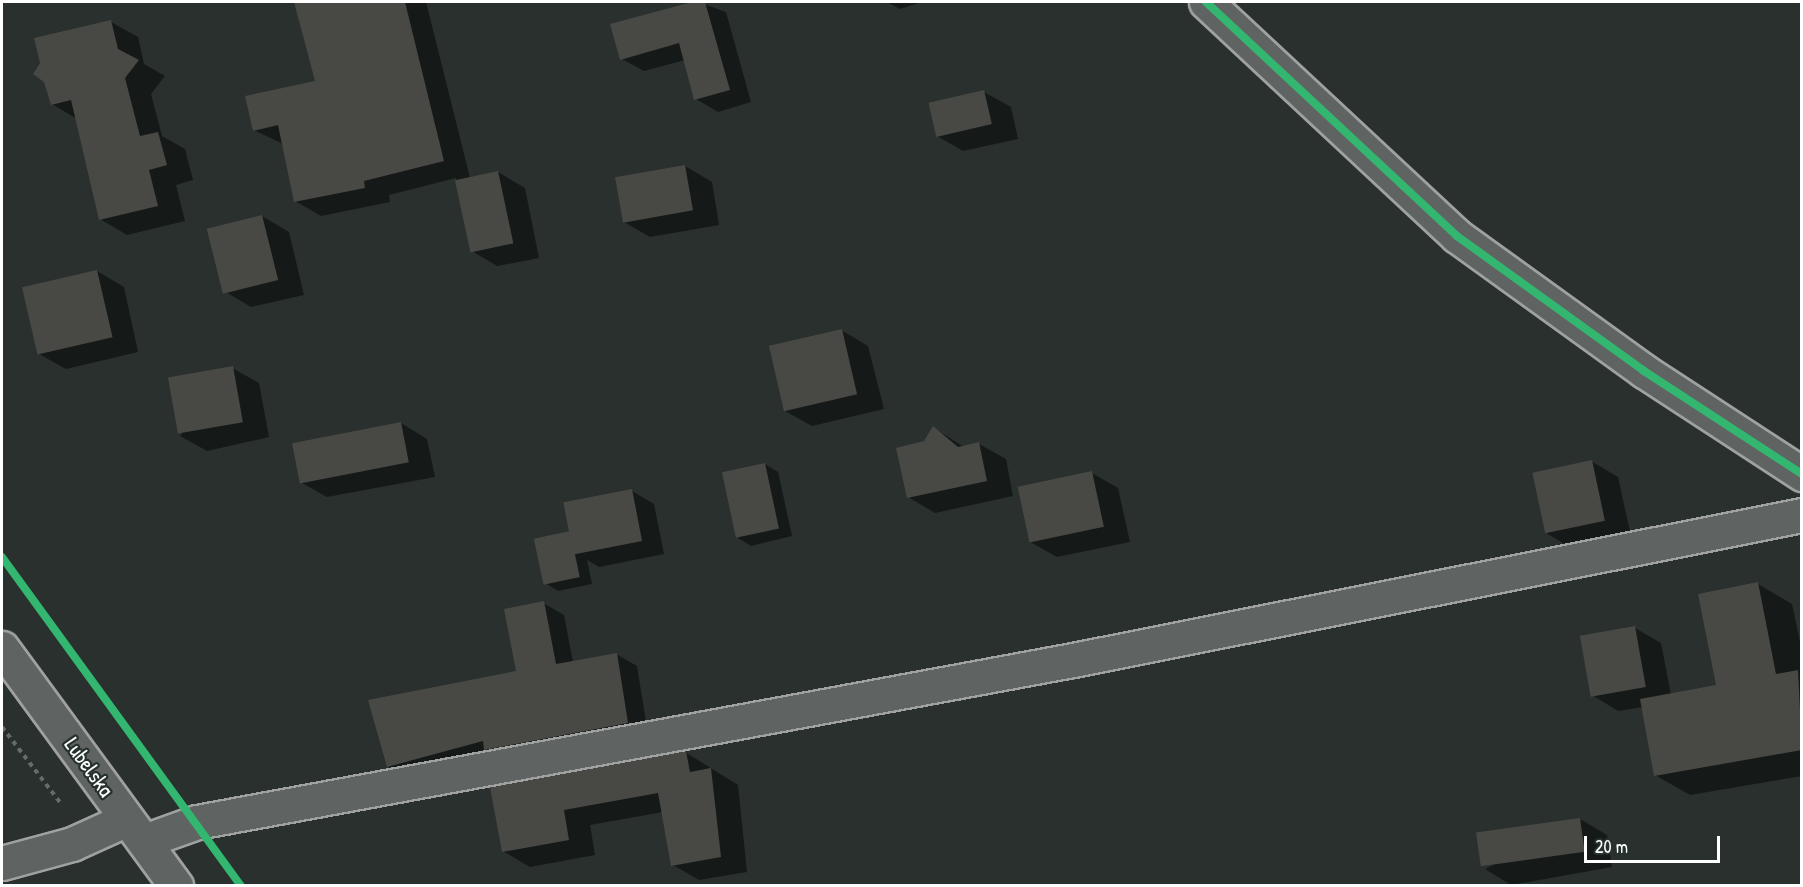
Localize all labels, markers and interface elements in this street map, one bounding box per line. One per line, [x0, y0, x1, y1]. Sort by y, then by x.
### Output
street label: Lubelska [59, 732, 119, 802]
scale bar [1587, 824, 1724, 862]
text: 20 m [1595, 834, 1628, 859]

